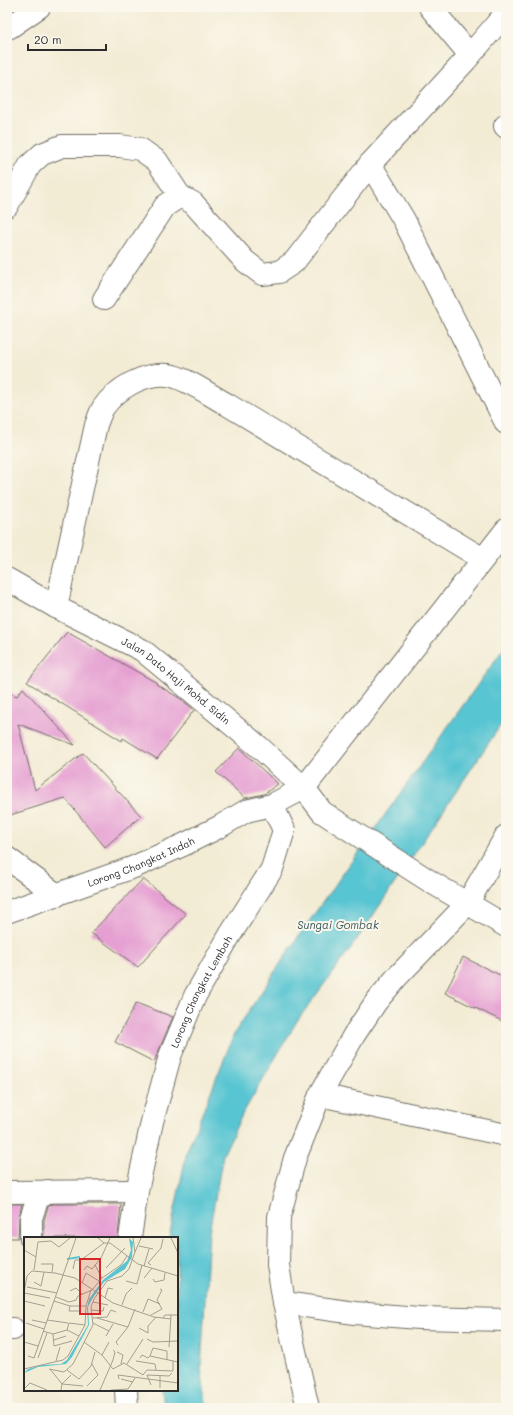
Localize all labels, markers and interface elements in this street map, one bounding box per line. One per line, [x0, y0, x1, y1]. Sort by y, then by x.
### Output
scale bar [28, 26, 106, 52]
text: 20 m [34, 31, 62, 47]
street label: Jalan Dato Haji Mohd. Sidin [119, 634, 233, 727]
street label: Lorong Changkat Indah [86, 833, 197, 890]
water label: Sungai Gombak [297, 917, 379, 932]
street label: Lorong Changkat Lembah [167, 933, 235, 1050]
inset map [24, 1237, 178, 1391]

